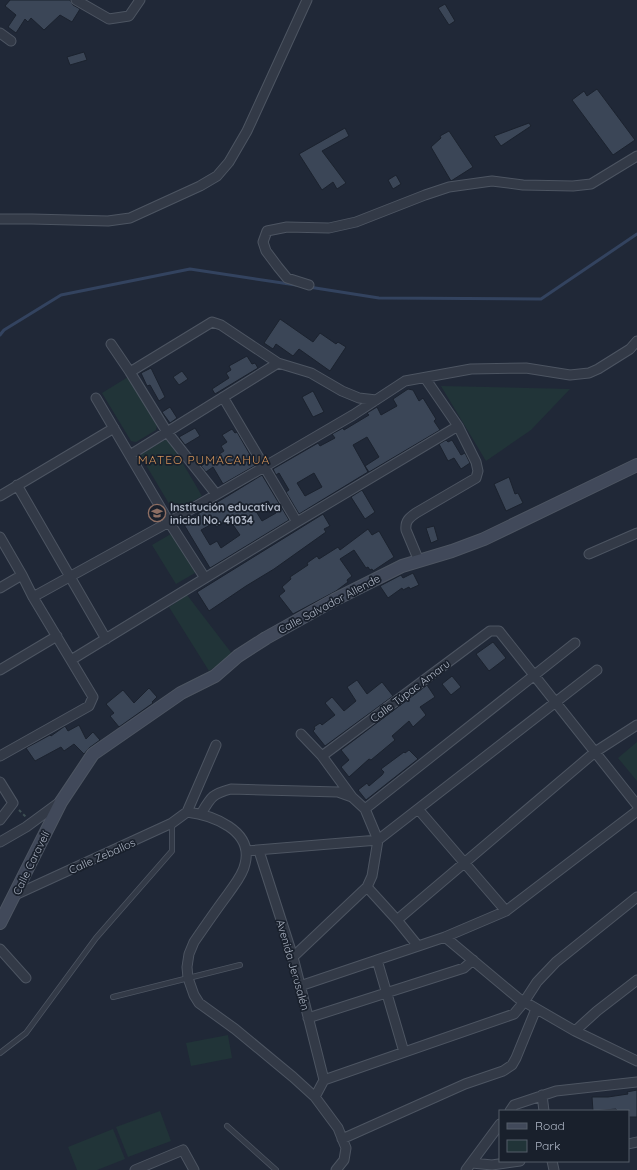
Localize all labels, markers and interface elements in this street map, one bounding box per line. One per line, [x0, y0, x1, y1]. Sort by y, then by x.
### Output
district label: MATEO PUMACAHUA [138, 452, 270, 467]
place label: Institución educativa inicial No. 41034 [170, 500, 281, 527]
school or university icon: Institución educativa inicial No. 41034 [147, 503, 167, 523]
street label: Calle Salvador Allende [276, 571, 382, 637]
street label: Calle Túpac Amaru [367, 657, 453, 725]
street label: Calle Caravelí [10, 828, 53, 897]
street label: Calle Zeballos [67, 835, 137, 877]
street label: Avenida Jerusalén [273, 918, 313, 1012]
legend [499, 1110, 629, 1162]
text: Road [535, 1118, 565, 1133]
text: Park [535, 1138, 560, 1153]

